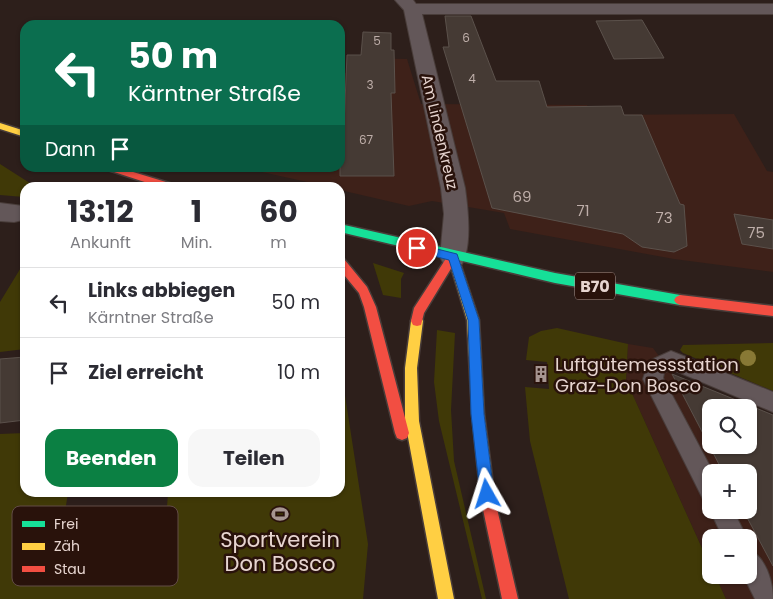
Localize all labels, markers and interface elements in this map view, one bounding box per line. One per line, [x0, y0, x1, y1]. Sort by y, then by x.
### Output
house number: 6 [462, 29, 470, 46]
text: 50 m [128, 31, 218, 80]
house number: 5 [373, 32, 381, 49]
icon: left [45, 40, 110, 105]
house number: 4 [468, 70, 476, 87]
street label: Am Lindenkreuz [417, 72, 463, 192]
house number: 3 [366, 76, 374, 93]
text: Kärntner Straße [128, 78, 301, 109]
house number: 67 [359, 131, 374, 148]
icon: arrive [106, 135, 134, 163]
text: Dann [45, 136, 96, 163]
house number: 69 [513, 186, 531, 207]
text: 13:12 [67, 190, 134, 233]
text: 1 [191, 190, 202, 233]
text: 60 [259, 190, 298, 233]
house number: 71 [577, 200, 590, 221]
house number: 73 [655, 207, 673, 228]
house number: 75 [747, 222, 765, 243]
pin [396, 227, 438, 269]
text: Ankunft [70, 231, 131, 254]
text: Min. [181, 231, 212, 254]
text: m [270, 231, 287, 254]
icon: arrive [403, 234, 431, 262]
road number: B70 [575, 272, 615, 300]
text: Links abbiegen [88, 277, 235, 304]
icon: left [45, 289, 73, 317]
text: 50 m [271, 289, 320, 316]
text: Kärntner Straße [88, 306, 214, 329]
place label: Luftgütemessstation Graz-Don Bosco [555, 352, 739, 398]
icon: arrive [45, 359, 73, 387]
text: Ziel erreicht [88, 359, 204, 386]
text: 10 m [277, 359, 320, 386]
building icon: Luftgütemessstation Graz-Don Bosco [531, 364, 551, 384]
map controls [702, 399, 757, 584]
button: search [702, 399, 757, 454]
button: Beenden [45, 429, 178, 487]
button: Teilen [188, 429, 320, 487]
button: + [702, 464, 757, 519]
position arrow [460, 467, 512, 519]
sports icon: Sportverein Don Bosco [270, 504, 290, 524]
legend [12, 506, 178, 586]
text: Frei [54, 514, 78, 534]
place label: Sportverein Don Bosco [220, 525, 340, 578]
button: − [702, 529, 757, 584]
text: Zäh [54, 536, 80, 556]
text: Stau [54, 559, 86, 579]

